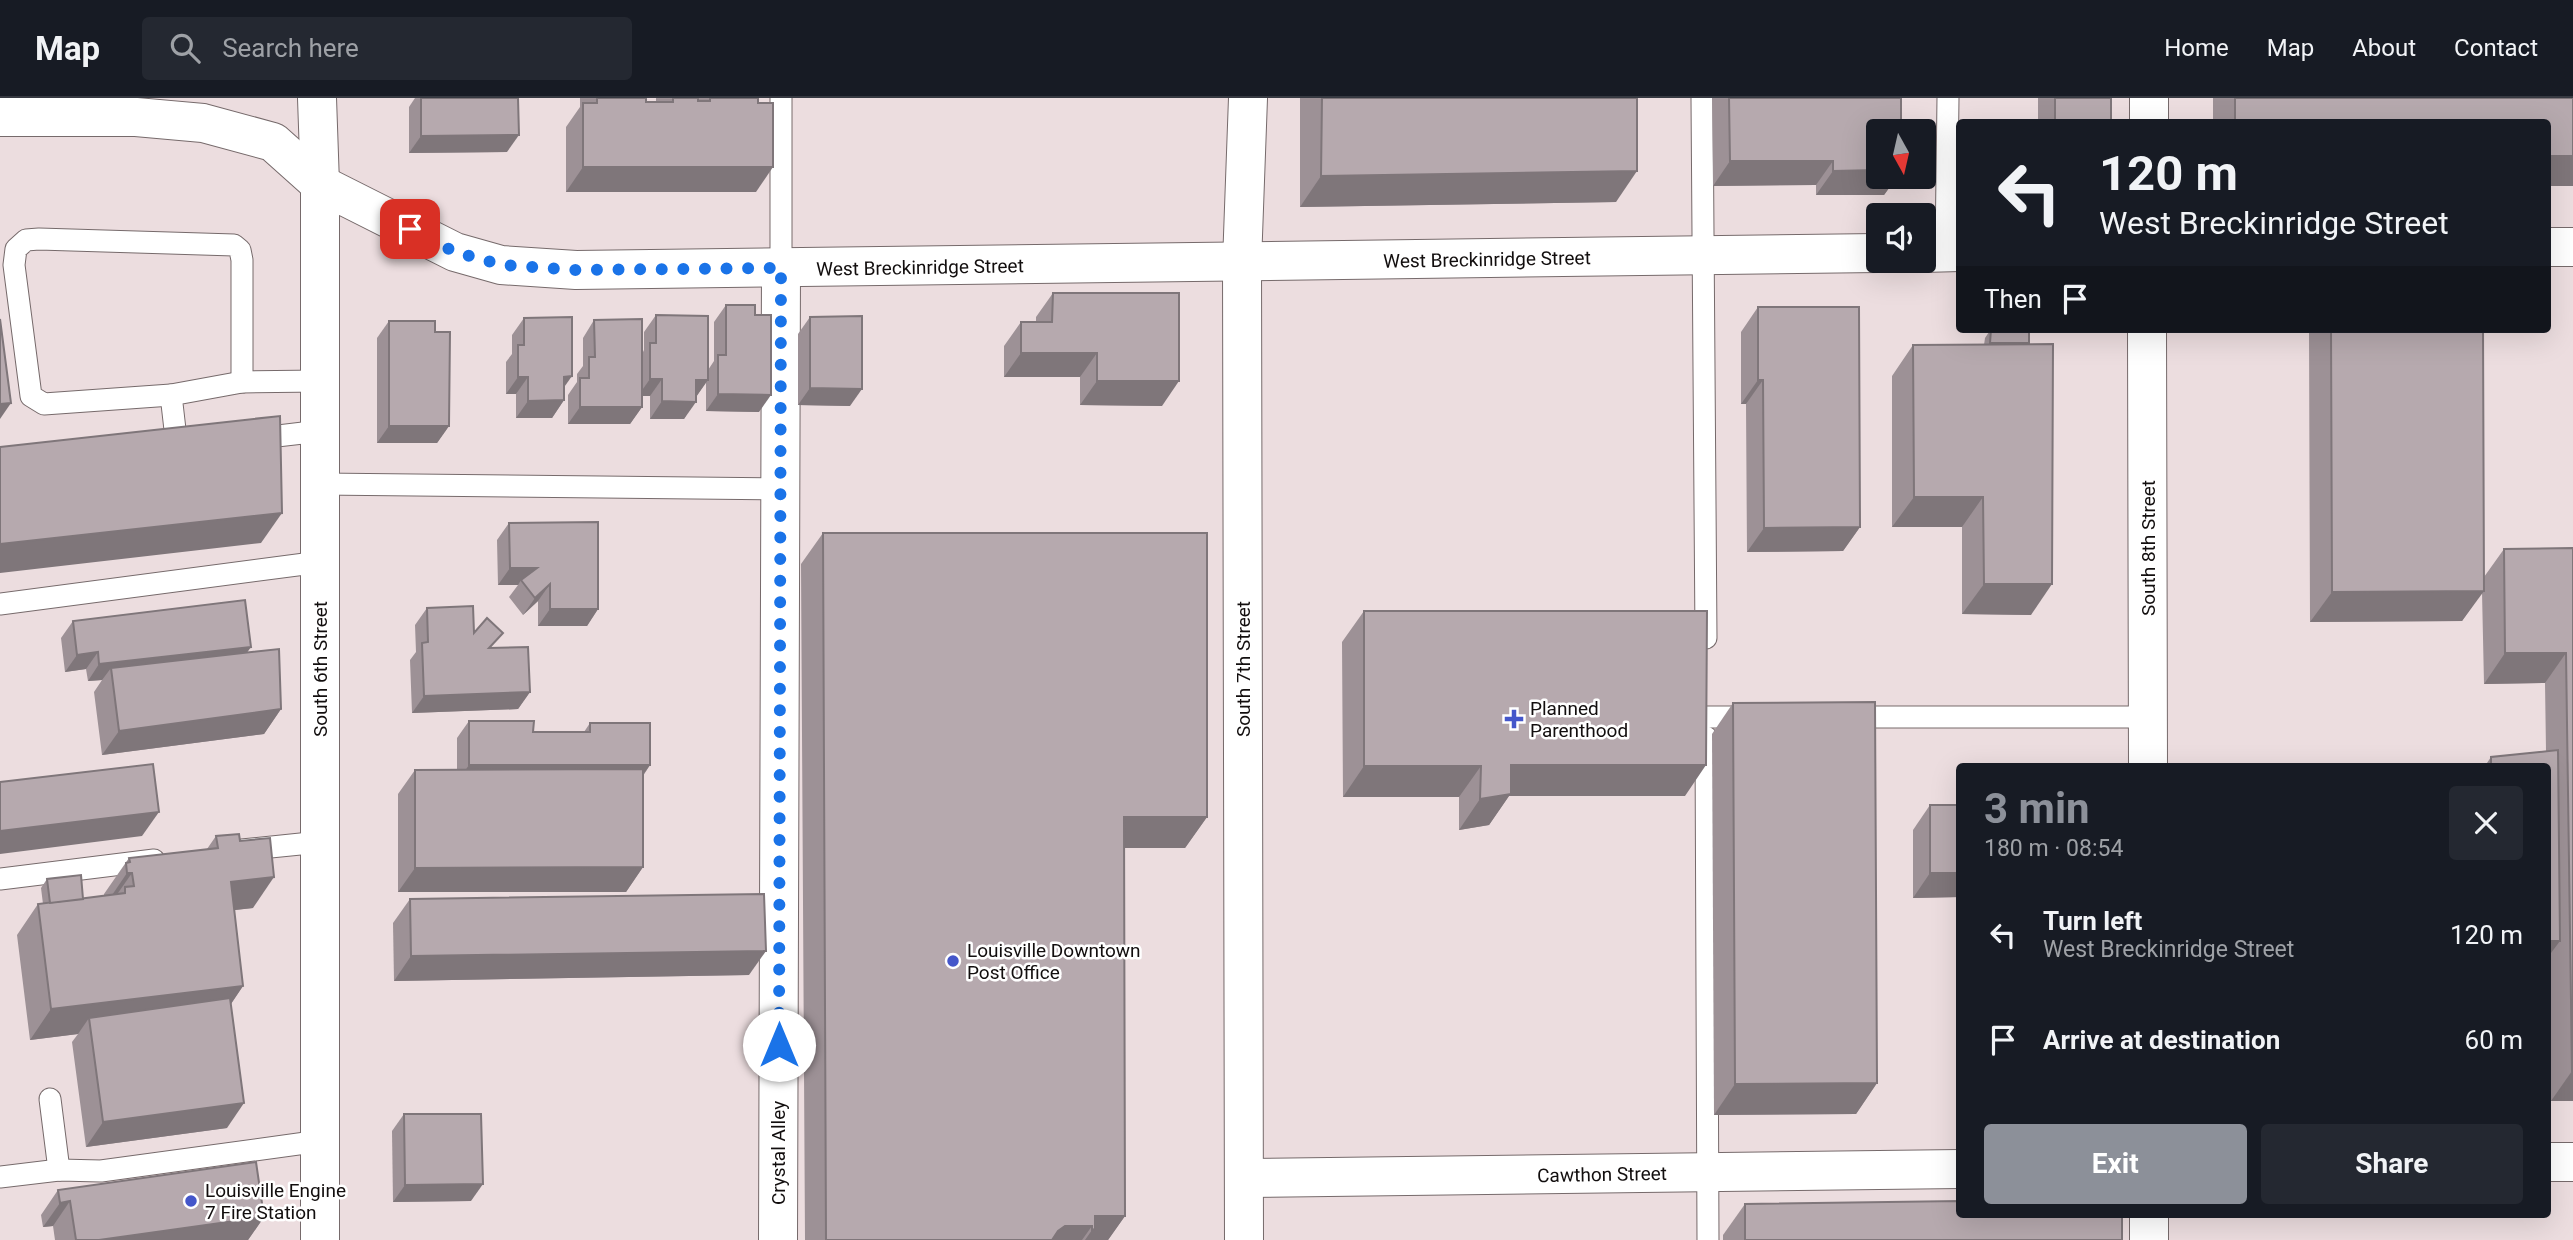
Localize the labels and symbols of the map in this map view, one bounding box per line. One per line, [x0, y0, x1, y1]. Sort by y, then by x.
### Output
north arrow [1866, 119, 1936, 189]
pin [380, 199, 440, 259]
street label: West Breckinridge Street [1383, 246, 1591, 273]
street label: West Breckinridge Street [816, 254, 1024, 281]
street label: South 8th Street [2137, 480, 2160, 616]
street label: South 6th Street [309, 601, 332, 737]
street label: South 7th Street [1232, 601, 1255, 737]
place label: Planned Parenthood [1530, 697, 1628, 742]
marker: Planned Parenthood [1504, 709, 1524, 729]
place label: Louisville Downtown Post Office [967, 939, 1141, 984]
marker: Louisville Downtown Post Office [945, 953, 961, 969]
position arrow [742, 1008, 816, 1082]
street label: Crystal Alley [767, 1101, 790, 1205]
street label: Cawthon Street [1537, 1162, 1667, 1187]
place label: Louisville Engine 7 Fire Station [205, 1179, 346, 1224]
marker: Louisville Engine 7 Fire Station [183, 1193, 199, 1209]

